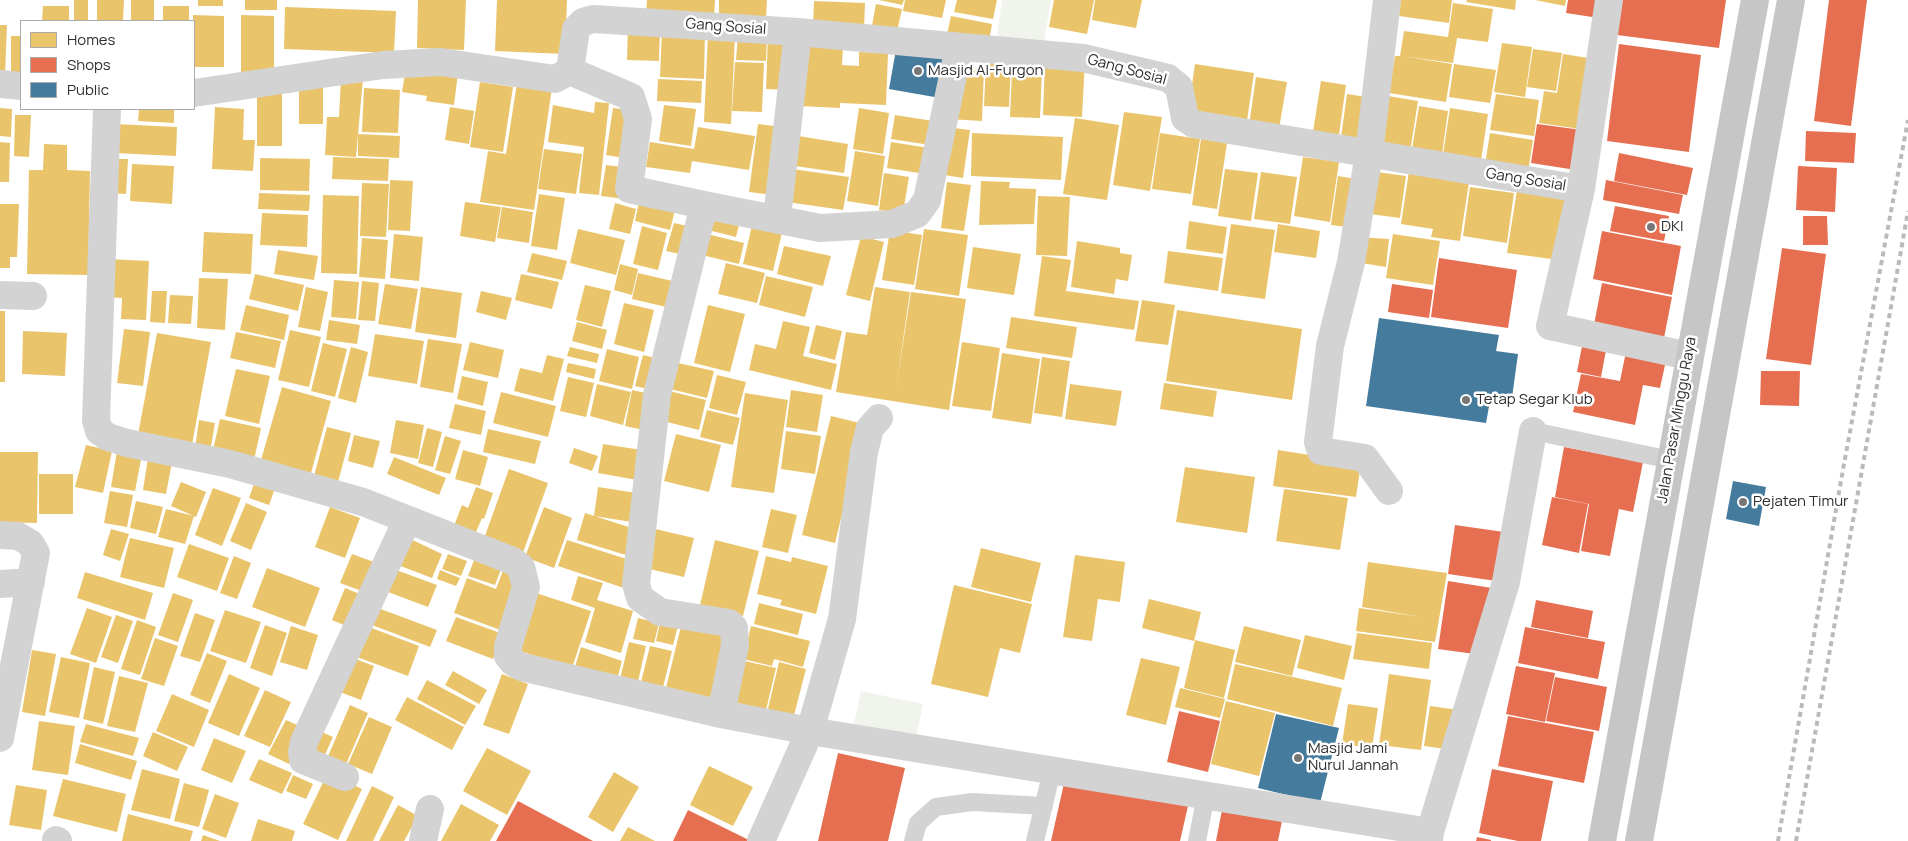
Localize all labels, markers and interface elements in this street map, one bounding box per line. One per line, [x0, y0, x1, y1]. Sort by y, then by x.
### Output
street label: Gang Sosial [685, 15, 767, 39]
legend [20, 20, 195, 110]
text: Homes [67, 29, 115, 50]
street label: Gang Sosial [1086, 51, 1168, 89]
text: Shops [67, 54, 111, 75]
place label: Masjid AI-Furgon [928, 62, 1043, 80]
marker: Masjid AI-Furgon [912, 65, 924, 77]
text: Public [67, 79, 109, 100]
street label: Gang Sosial [1485, 165, 1567, 195]
place label: DKI [1661, 218, 1683, 236]
marker: DKI [1645, 221, 1657, 233]
street label: Jalan Pasar Minggu Raya [1653, 335, 1701, 505]
place label: Tetap Segar Klub [1476, 391, 1593, 409]
marker: Tetap Segar Klub [1460, 394, 1472, 406]
place label: Pejaten Timur [1753, 493, 1849, 511]
marker: Pejaten Timur [1737, 496, 1749, 508]
place label: Masjid Jami Nurul Jannah [1308, 740, 1398, 775]
marker: Masjid Jami Nurul Jannah [1292, 752, 1304, 764]

